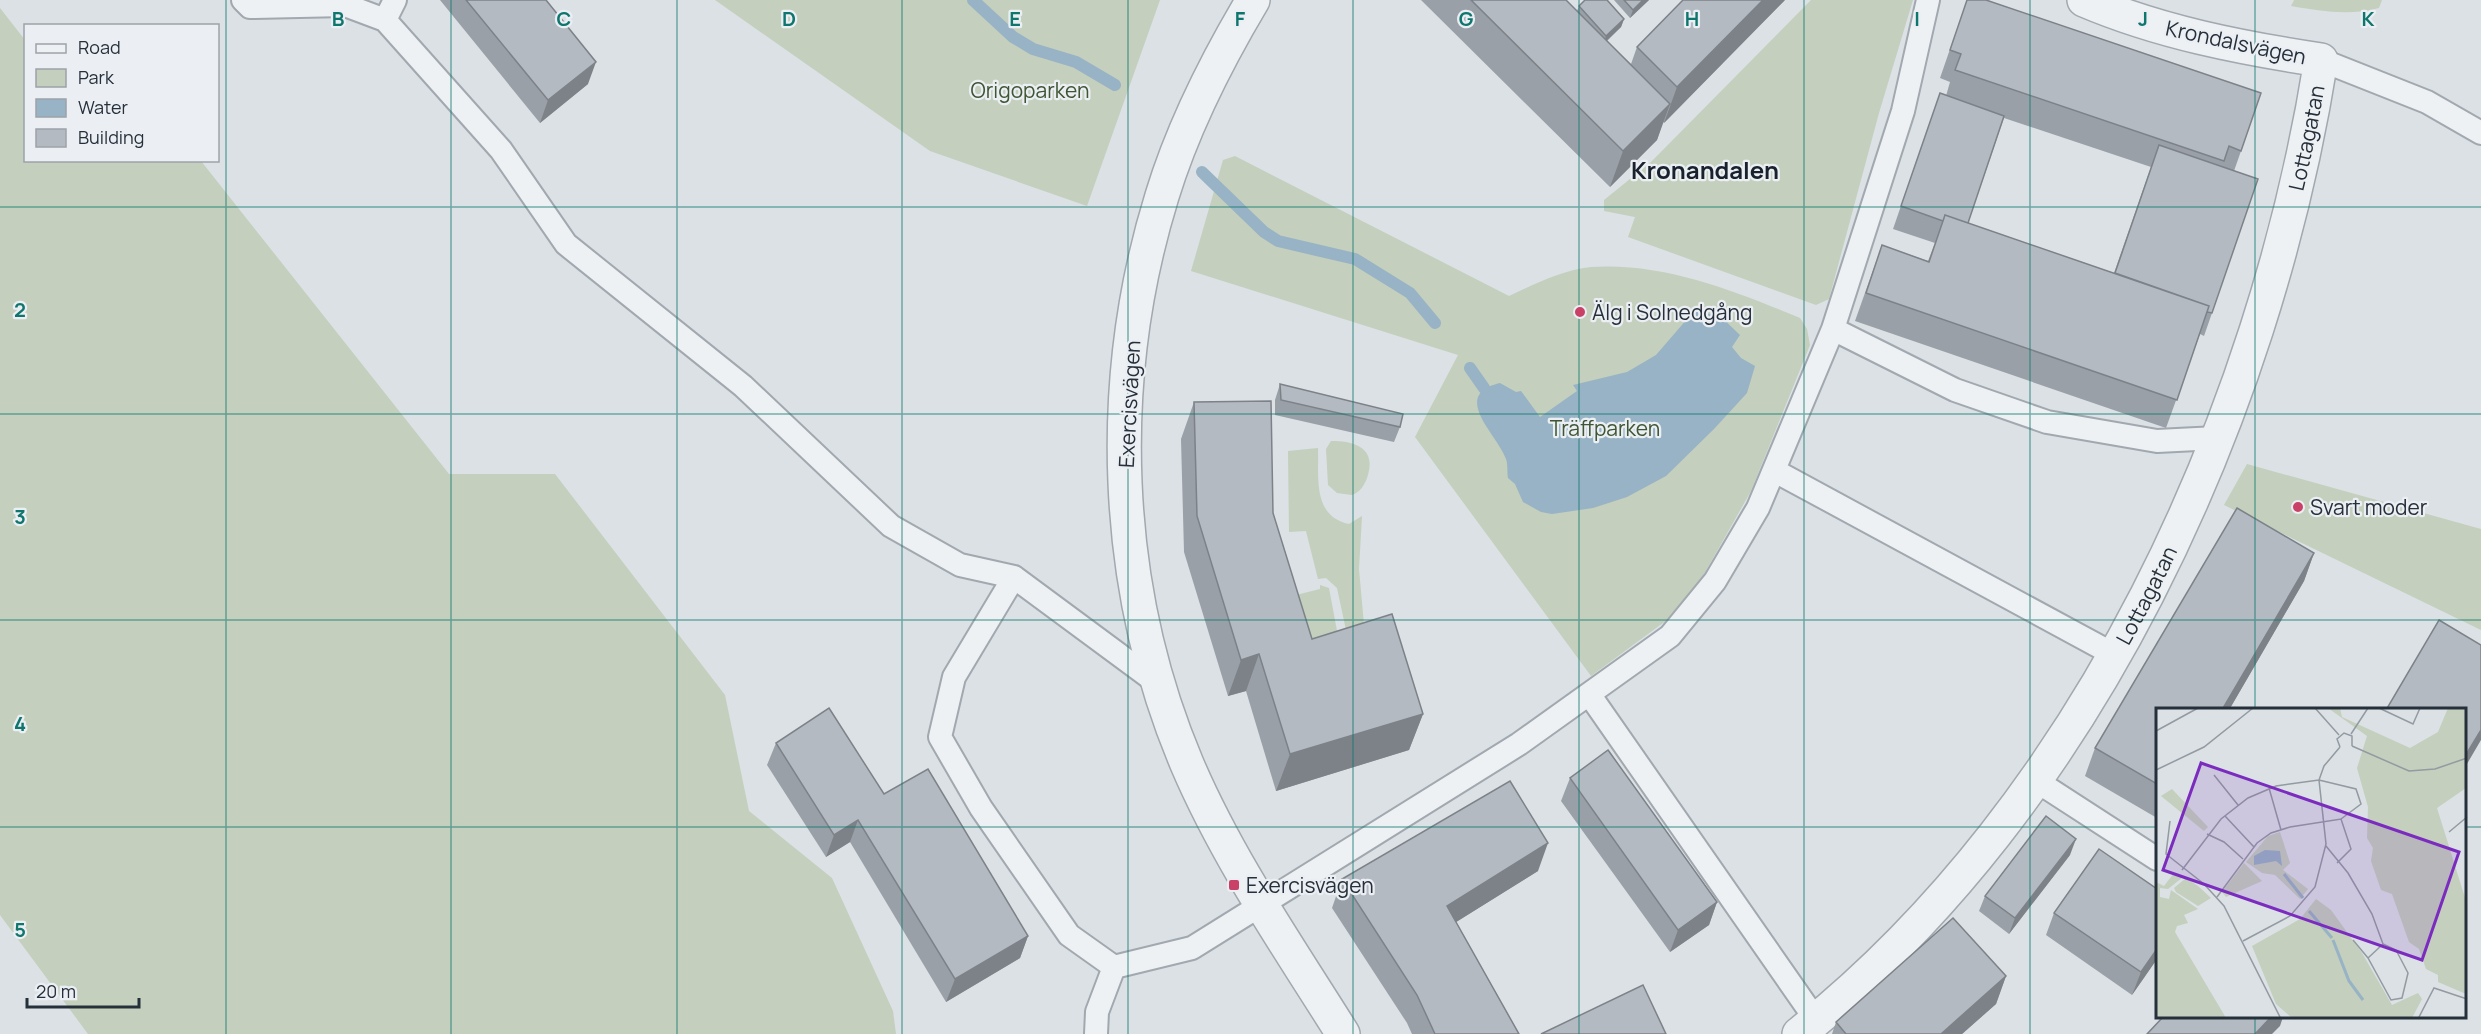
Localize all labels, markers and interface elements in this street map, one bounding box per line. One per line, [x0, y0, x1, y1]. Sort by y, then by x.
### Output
text: B [332, 5, 345, 32]
text: C [557, 5, 571, 32]
text: D [782, 5, 796, 32]
text: E [1009, 5, 1021, 32]
text: F [1235, 5, 1246, 32]
text: G [1459, 5, 1474, 32]
text: H [1685, 5, 1699, 32]
text: I [1914, 5, 1920, 32]
text: J [2138, 5, 2148, 32]
text: K [2362, 5, 2375, 32]
street label: Krondalsvägen [2163, 13, 2309, 71]
legend [24, 24, 219, 162]
text: Road [78, 35, 121, 59]
text: Park [78, 65, 115, 89]
park label: Origoparken [971, 76, 1089, 104]
street label: Lottagatan [2282, 83, 2331, 193]
text: Water [78, 95, 128, 119]
text: Building [78, 125, 144, 149]
district label: Kronandalen [1631, 153, 1779, 186]
text: 2 [14, 296, 26, 323]
place label: Älg i Solnedgång [1592, 298, 1752, 326]
marker: Älg i Solnedgång [1573, 305, 1587, 319]
street label: Exercisvägen [1112, 340, 1146, 468]
park label: Träffparken [1550, 414, 1660, 442]
place label: Svart moder [2310, 493, 2428, 521]
marker: Svart moder [2291, 500, 2305, 514]
text: 3 [14, 503, 26, 530]
street label: Lottagatan [2109, 541, 2183, 649]
inset map [2156, 708, 2466, 1019]
text: 4 [14, 710, 26, 737]
place label: Exercisvägen [1246, 871, 1374, 899]
marker: Exercisvägen [1227, 878, 1241, 892]
text: 5 [14, 916, 26, 943]
scale bar [27, 971, 140, 1009]
text: 20 m [36, 979, 76, 1003]

